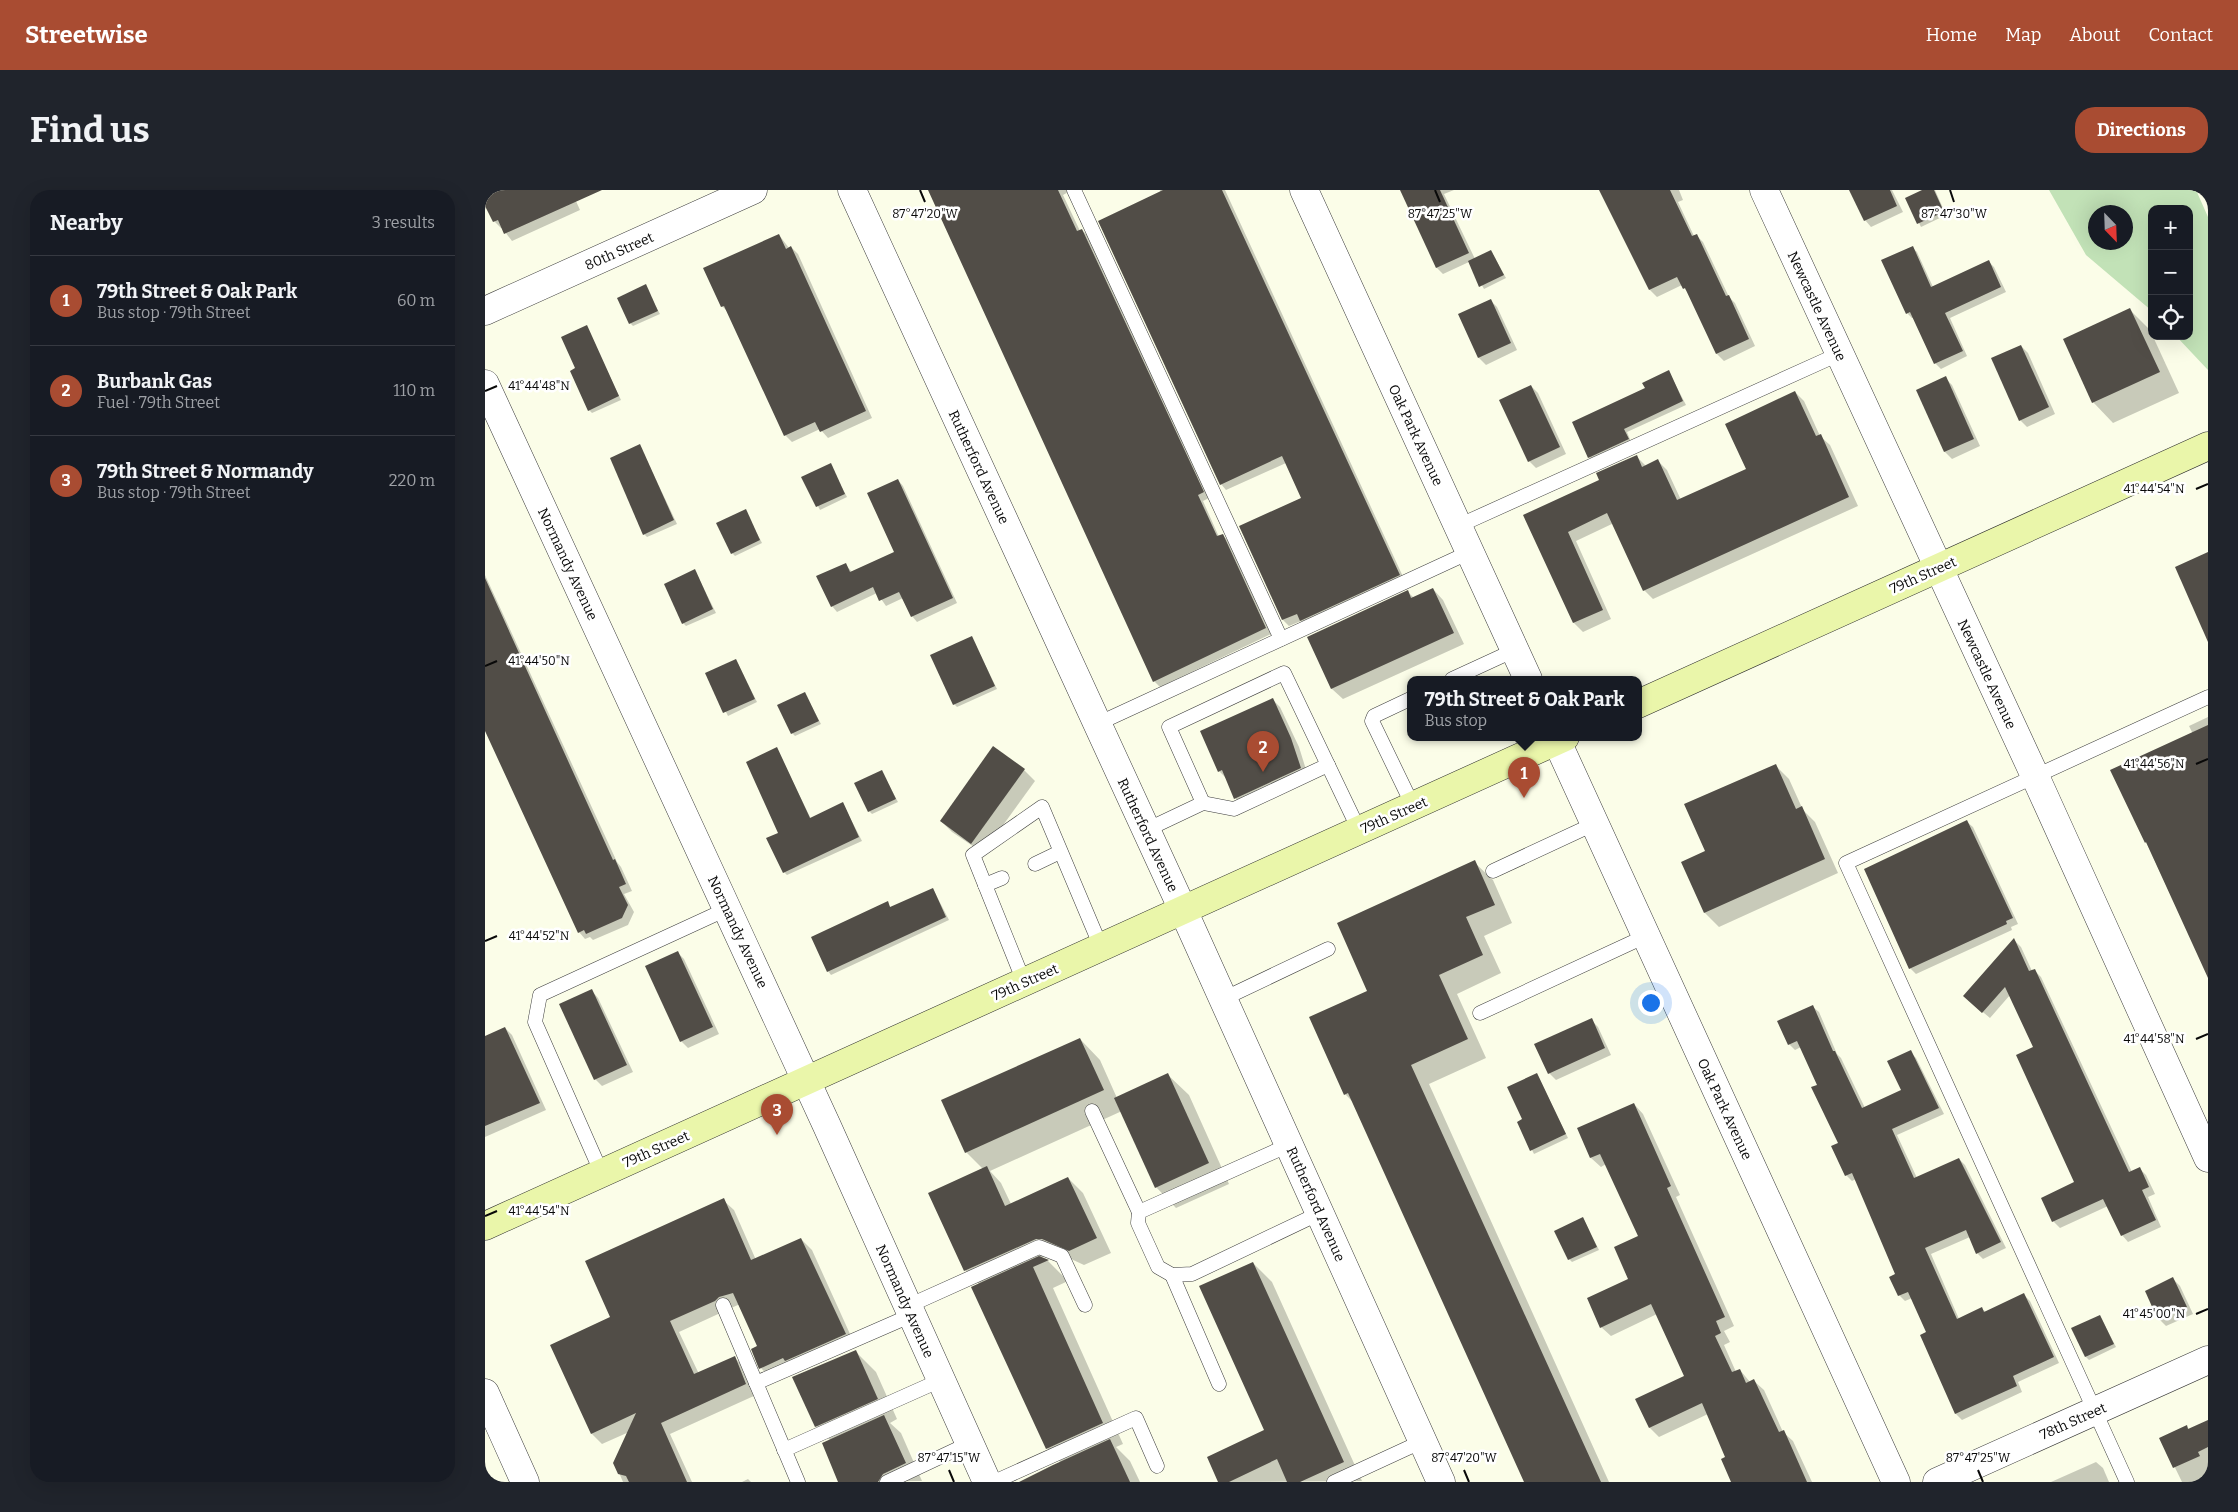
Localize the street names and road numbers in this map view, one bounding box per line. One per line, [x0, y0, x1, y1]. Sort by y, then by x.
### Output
street label: 80th Street [582, 229, 656, 274]
street label: Newcastle Avenue [1784, 249, 1849, 364]
street label: Oak Park Avenue [1385, 382, 1447, 489]
street label: Rutherford Avenue [945, 407, 1012, 527]
street label: Normandy Avenue [534, 505, 601, 623]
street label: 79th Street [1887, 553, 1959, 598]
street label: Newcastle Avenue [1954, 617, 2019, 732]
street label: Rutherford Avenue [1114, 775, 1181, 895]
street label: 79th Street [1358, 793, 1430, 838]
street label: Normandy Avenue [704, 873, 771, 991]
street label: 79th Street [989, 960, 1061, 1005]
street label: Oak Park Avenue [1694, 1056, 1756, 1163]
street label: 79th Street [620, 1127, 692, 1172]
street label: Rutherford Avenue [1283, 1144, 1349, 1264]
street label: Normandy Avenue [872, 1242, 937, 1361]
street label: 78th Street [2037, 1399, 2109, 1444]

